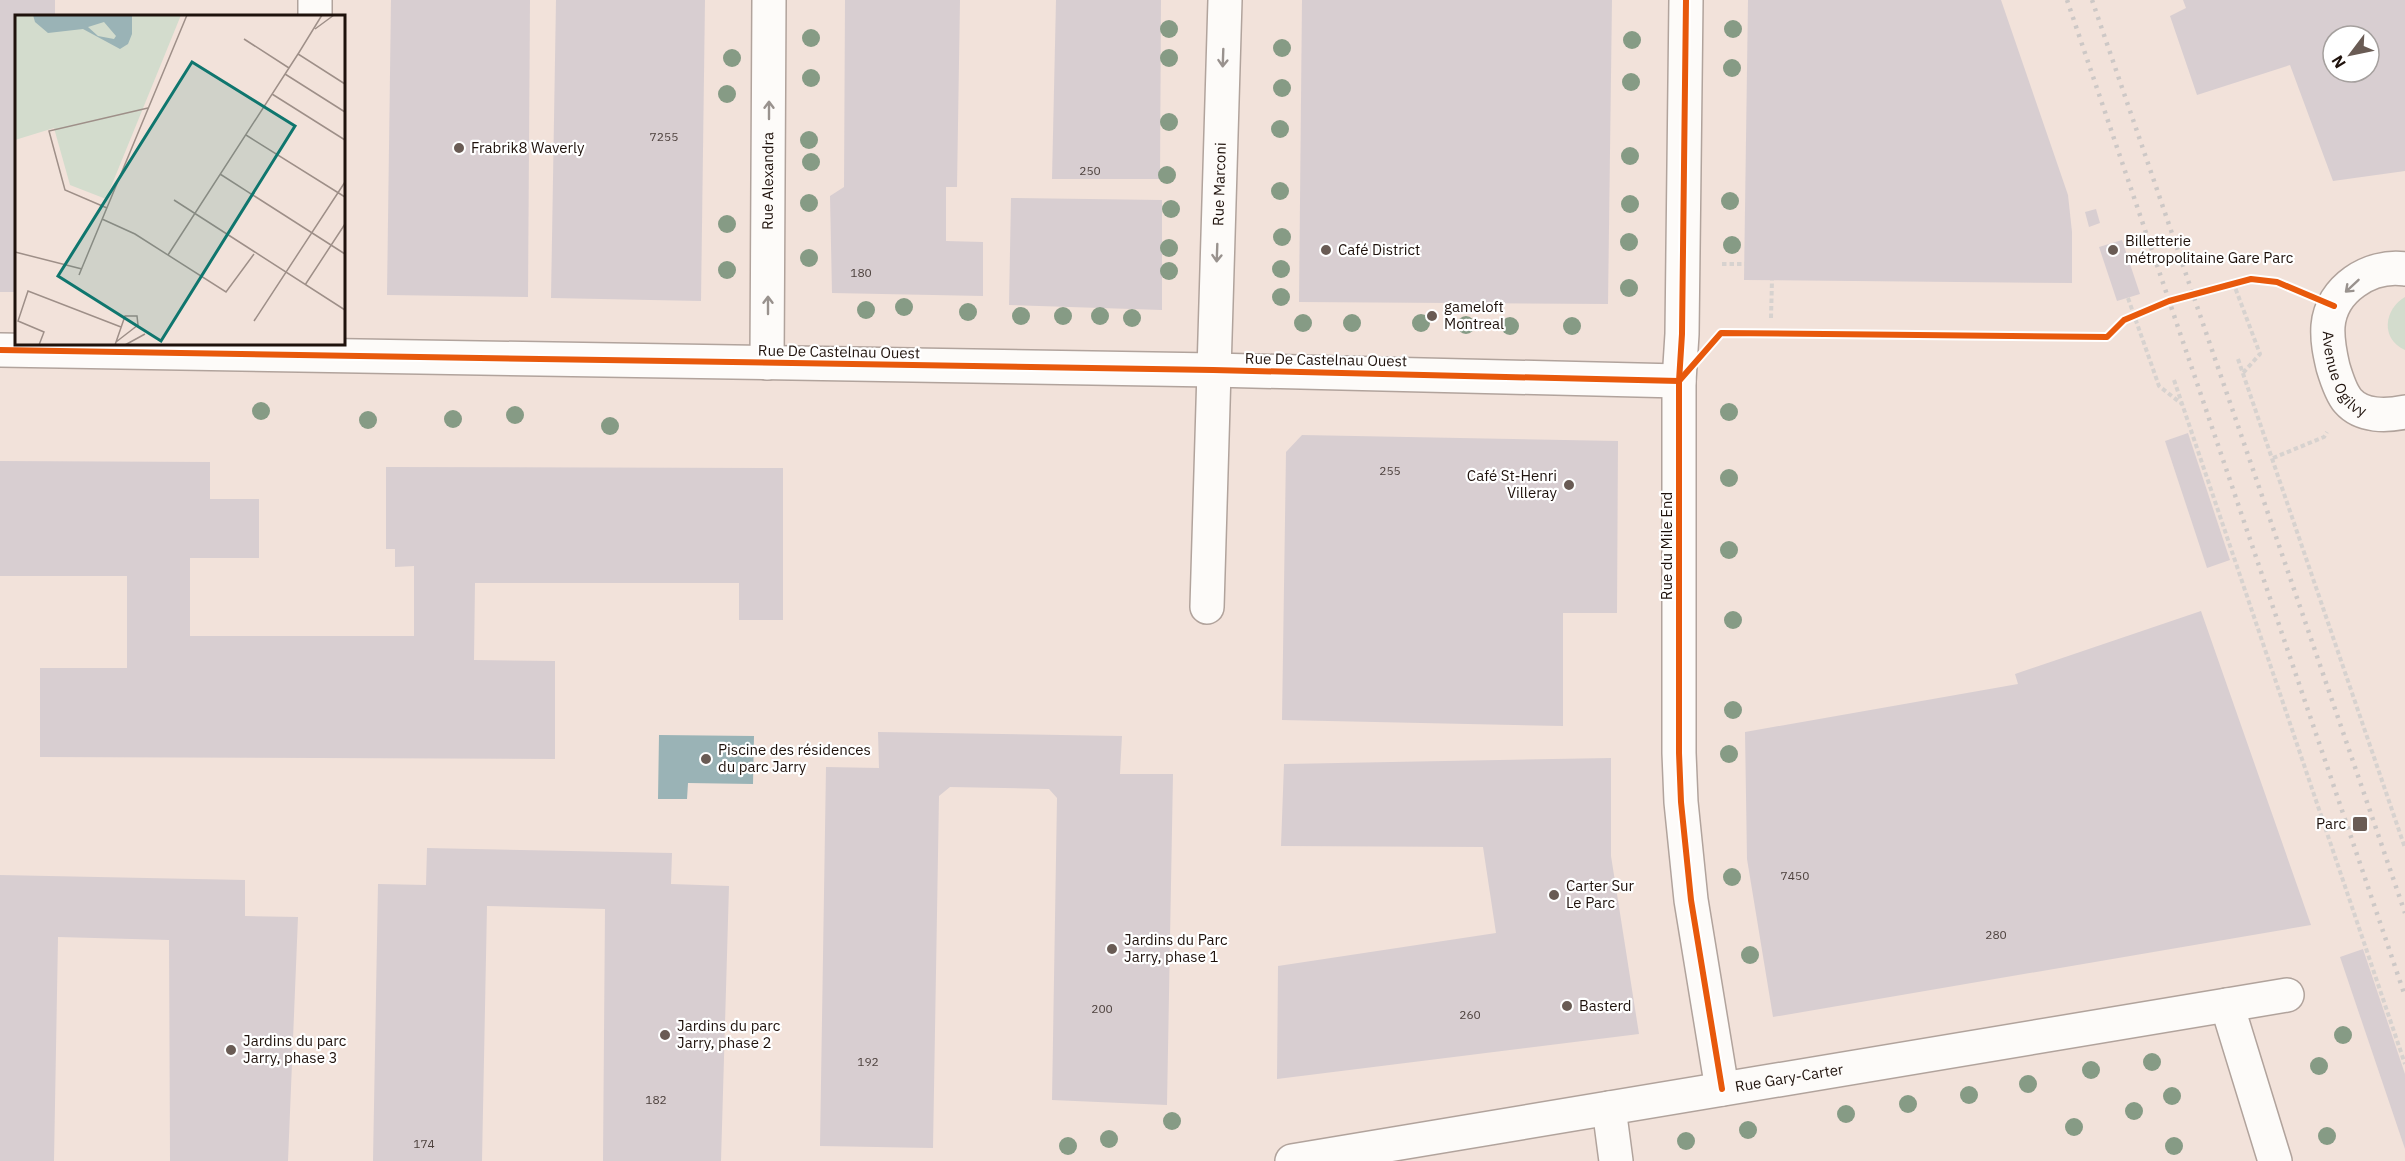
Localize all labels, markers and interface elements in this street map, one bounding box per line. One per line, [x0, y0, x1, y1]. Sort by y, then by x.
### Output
inset map [15, 15, 345, 345]
north arrow [2321, 24, 2381, 84]
one-way arrow [1218, 48, 1229, 68]
text: N [2327, 52, 2350, 72]
one-way arrow [763, 100, 775, 120]
house number: 7255 [650, 129, 678, 144]
street label: Rue Alexandra [758, 132, 777, 230]
place label: Frabrik8 Waverly [471, 138, 585, 157]
marker: Frabrik8 Waverly [452, 141, 466, 155]
street label: Rue Marconi [1208, 142, 1230, 226]
house number: 250 [1079, 163, 1101, 178]
place label: Billetterie métropolitaine Gare Parc [2125, 231, 2294, 267]
place label: Café District [1338, 240, 1420, 259]
one-way arrow [1211, 243, 1223, 263]
marker: Café District [1319, 243, 1333, 257]
marker: Billetterie métropolitaine Gare Parc [2106, 243, 2120, 257]
house number: 180 [850, 265, 872, 280]
one-way arrow [2344, 279, 2359, 293]
one-way arrow [762, 295, 774, 315]
place label: gameloft Montreal [1444, 297, 1504, 333]
marker: gameloft Montreal [1425, 309, 1439, 323]
street label: Avenue Ogilvy [2319, 331, 2370, 421]
street label: Rue De Castelnau Ouest [758, 341, 920, 362]
street label: Rue De Castelnau Ouest [1245, 349, 1407, 370]
house number: 255 [1379, 463, 1401, 478]
place label: Café St-Henri Villeray [1467, 466, 1558, 502]
marker: Café St-Henri Villeray [1562, 478, 1576, 492]
street label: Rue du Mile End [1657, 492, 1676, 600]
place label: Piscine des résidences du parc Jarry [718, 740, 871, 776]
marker: Piscine des résidences du parc Jarry [699, 752, 713, 766]
place label: Parc [2316, 814, 2346, 833]
marker: Parc [2351, 815, 2369, 833]
house number: 7450 [1781, 868, 1809, 883]
place label: Carter Sur Le Parc [1566, 876, 1635, 912]
marker: Carter Sur Le Parc [1547, 888, 1561, 902]
house number: 280 [1985, 927, 2007, 942]
place label: Jardins du Parc Jarry, phase 1 [1124, 930, 1228, 966]
marker: Jardins du Parc Jarry, phase 1 [1105, 942, 1119, 956]
place label: Basterd [1579, 996, 1632, 1015]
marker: Basterd [1560, 999, 1574, 1013]
house number: 200 [1091, 1001, 1113, 1016]
house number: 260 [1459, 1007, 1481, 1022]
place label: Jardins du parc Jarry, phase 2 [677, 1016, 781, 1052]
marker: Jardins du parc Jarry, phase 2 [658, 1028, 672, 1042]
place label: Jardins du parc Jarry, phase 3 [243, 1031, 347, 1067]
marker: Jardins du parc Jarry, phase 3 [224, 1043, 238, 1057]
house number: 192 [857, 1054, 879, 1069]
street label: Rue Gary-Carter [1733, 1059, 1845, 1096]
house number: 182 [645, 1092, 667, 1107]
house number: 174 [413, 1136, 435, 1151]

